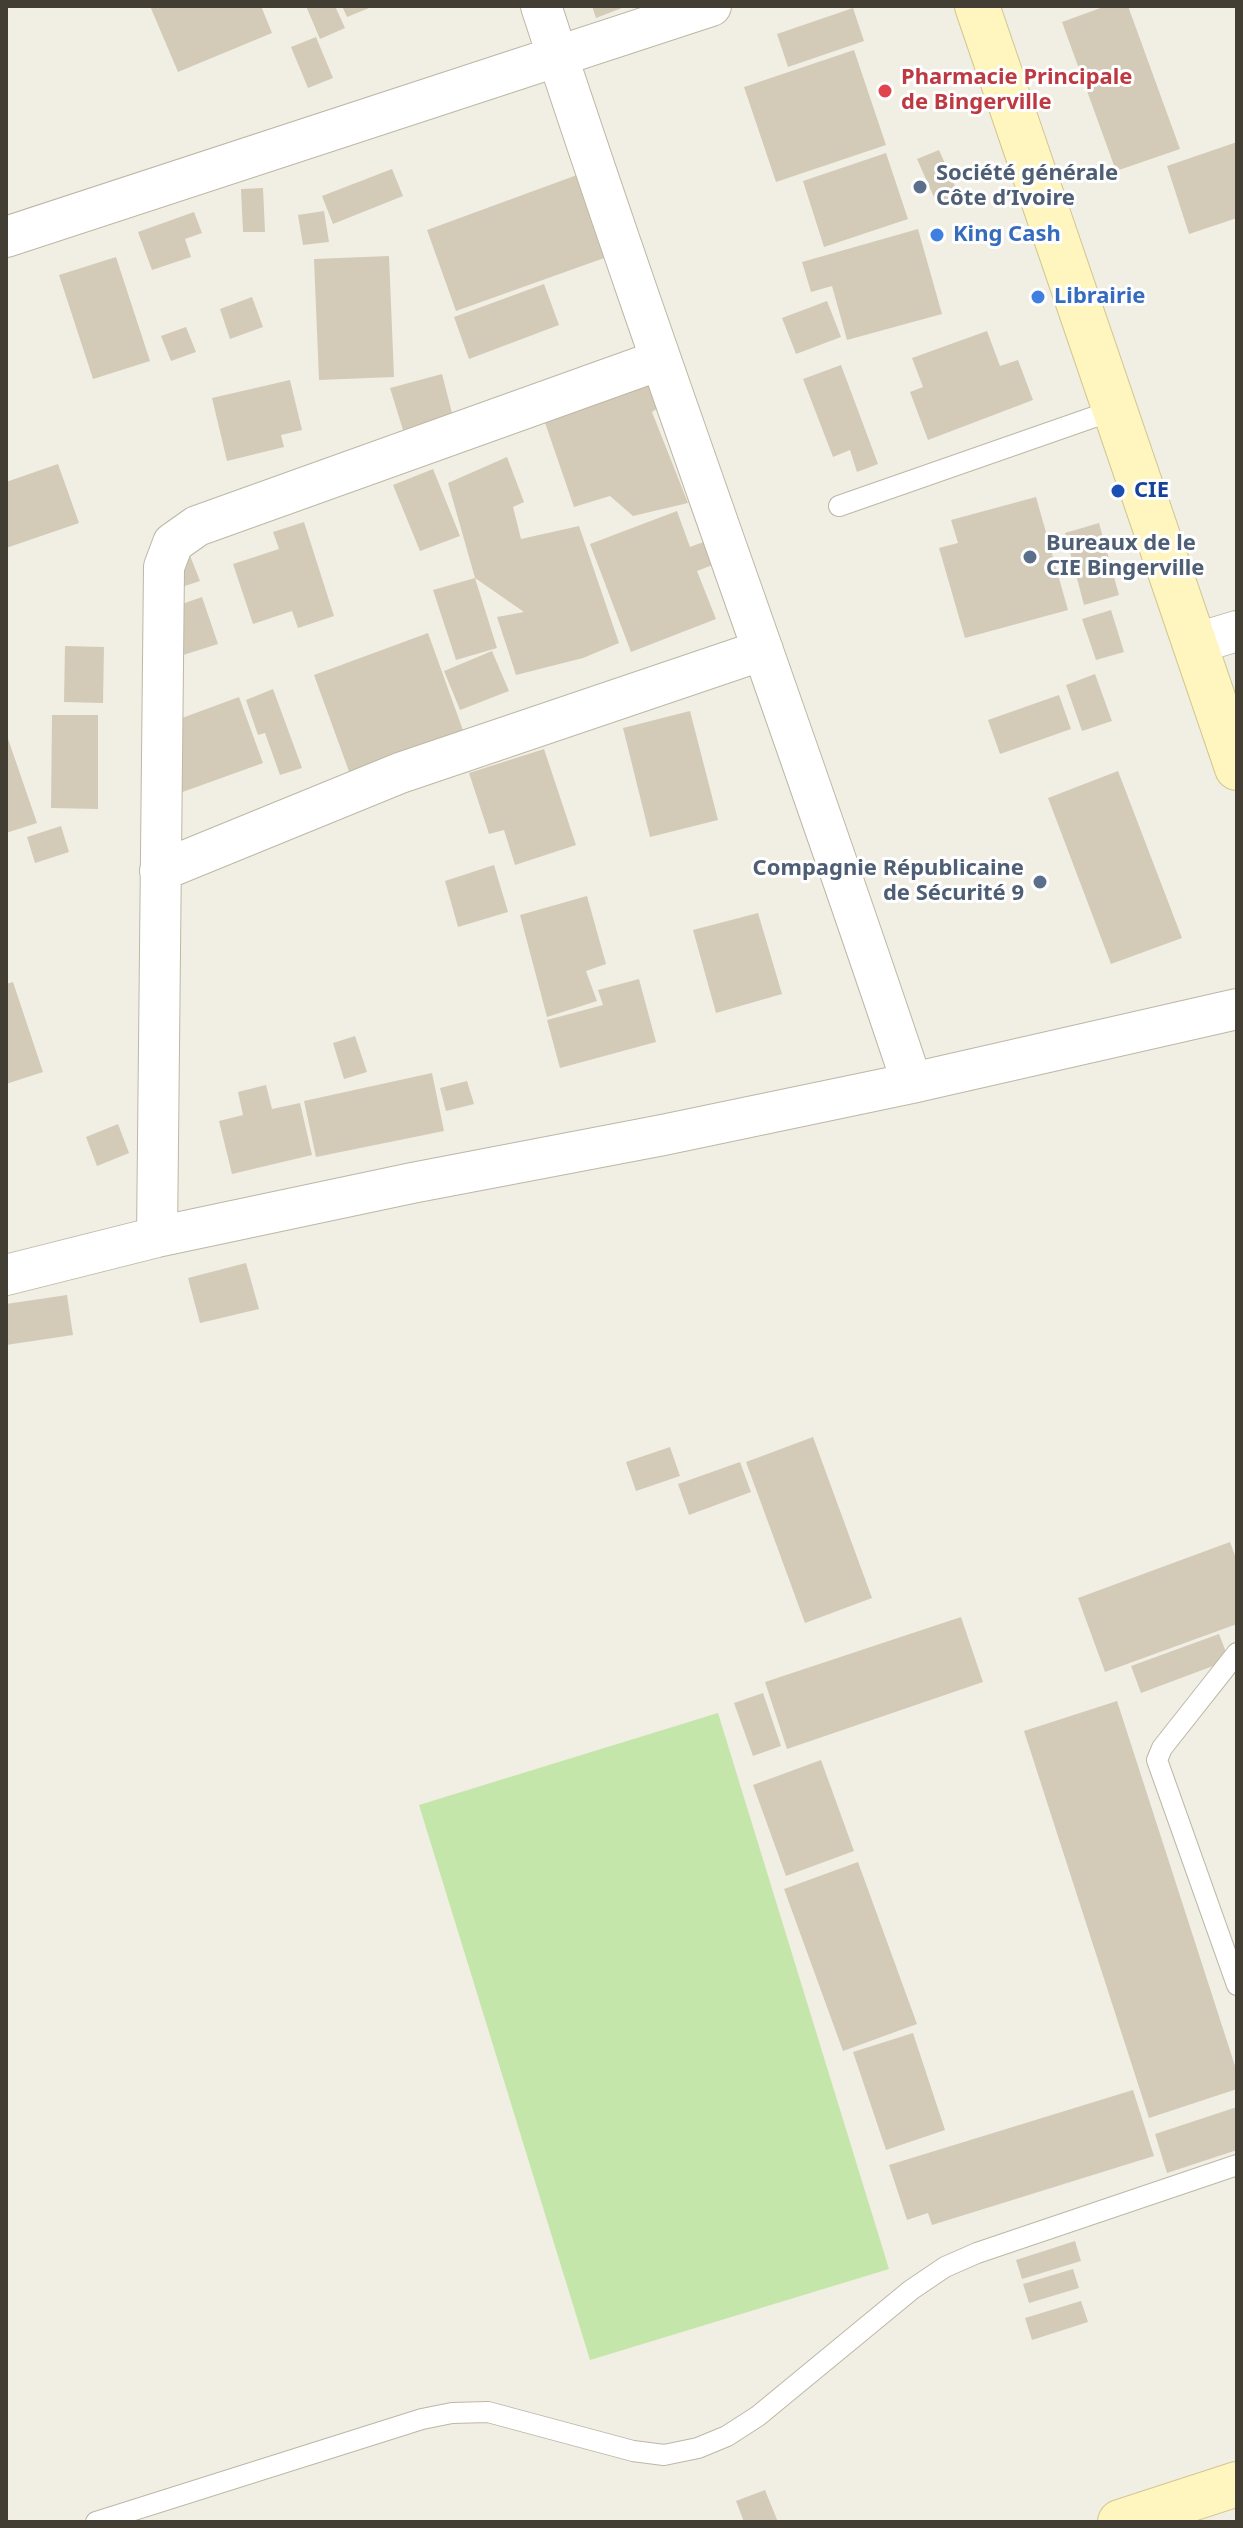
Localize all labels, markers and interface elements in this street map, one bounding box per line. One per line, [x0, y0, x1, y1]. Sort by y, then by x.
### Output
place label: Pharmacie Principale de Bingerville [901, 65, 1132, 116]
marker: Pharmacie Principale de Bingerville [876, 82, 894, 100]
place label: Société générale Côte d’Ivoire [936, 161, 1118, 212]
marker: Société générale Côte d’Ivoire [911, 178, 929, 196]
place label: King Cash [953, 222, 1061, 248]
marker: King Cash [928, 226, 946, 244]
place label: Librairie [1054, 284, 1145, 310]
marker: Librairie [1029, 288, 1047, 306]
place label: CIE [1134, 478, 1169, 504]
marker: CIE [1109, 482, 1127, 500]
place label: Bureaux de le CIE Bingerville [1046, 531, 1204, 582]
marker: Bureaux de le CIE Bingerville [1021, 548, 1039, 566]
place label: Compagnie Républicaine de Sécurité 9 [753, 856, 1024, 908]
marker: Compagnie Républicaine de Sécurité 9 [1031, 873, 1049, 891]

